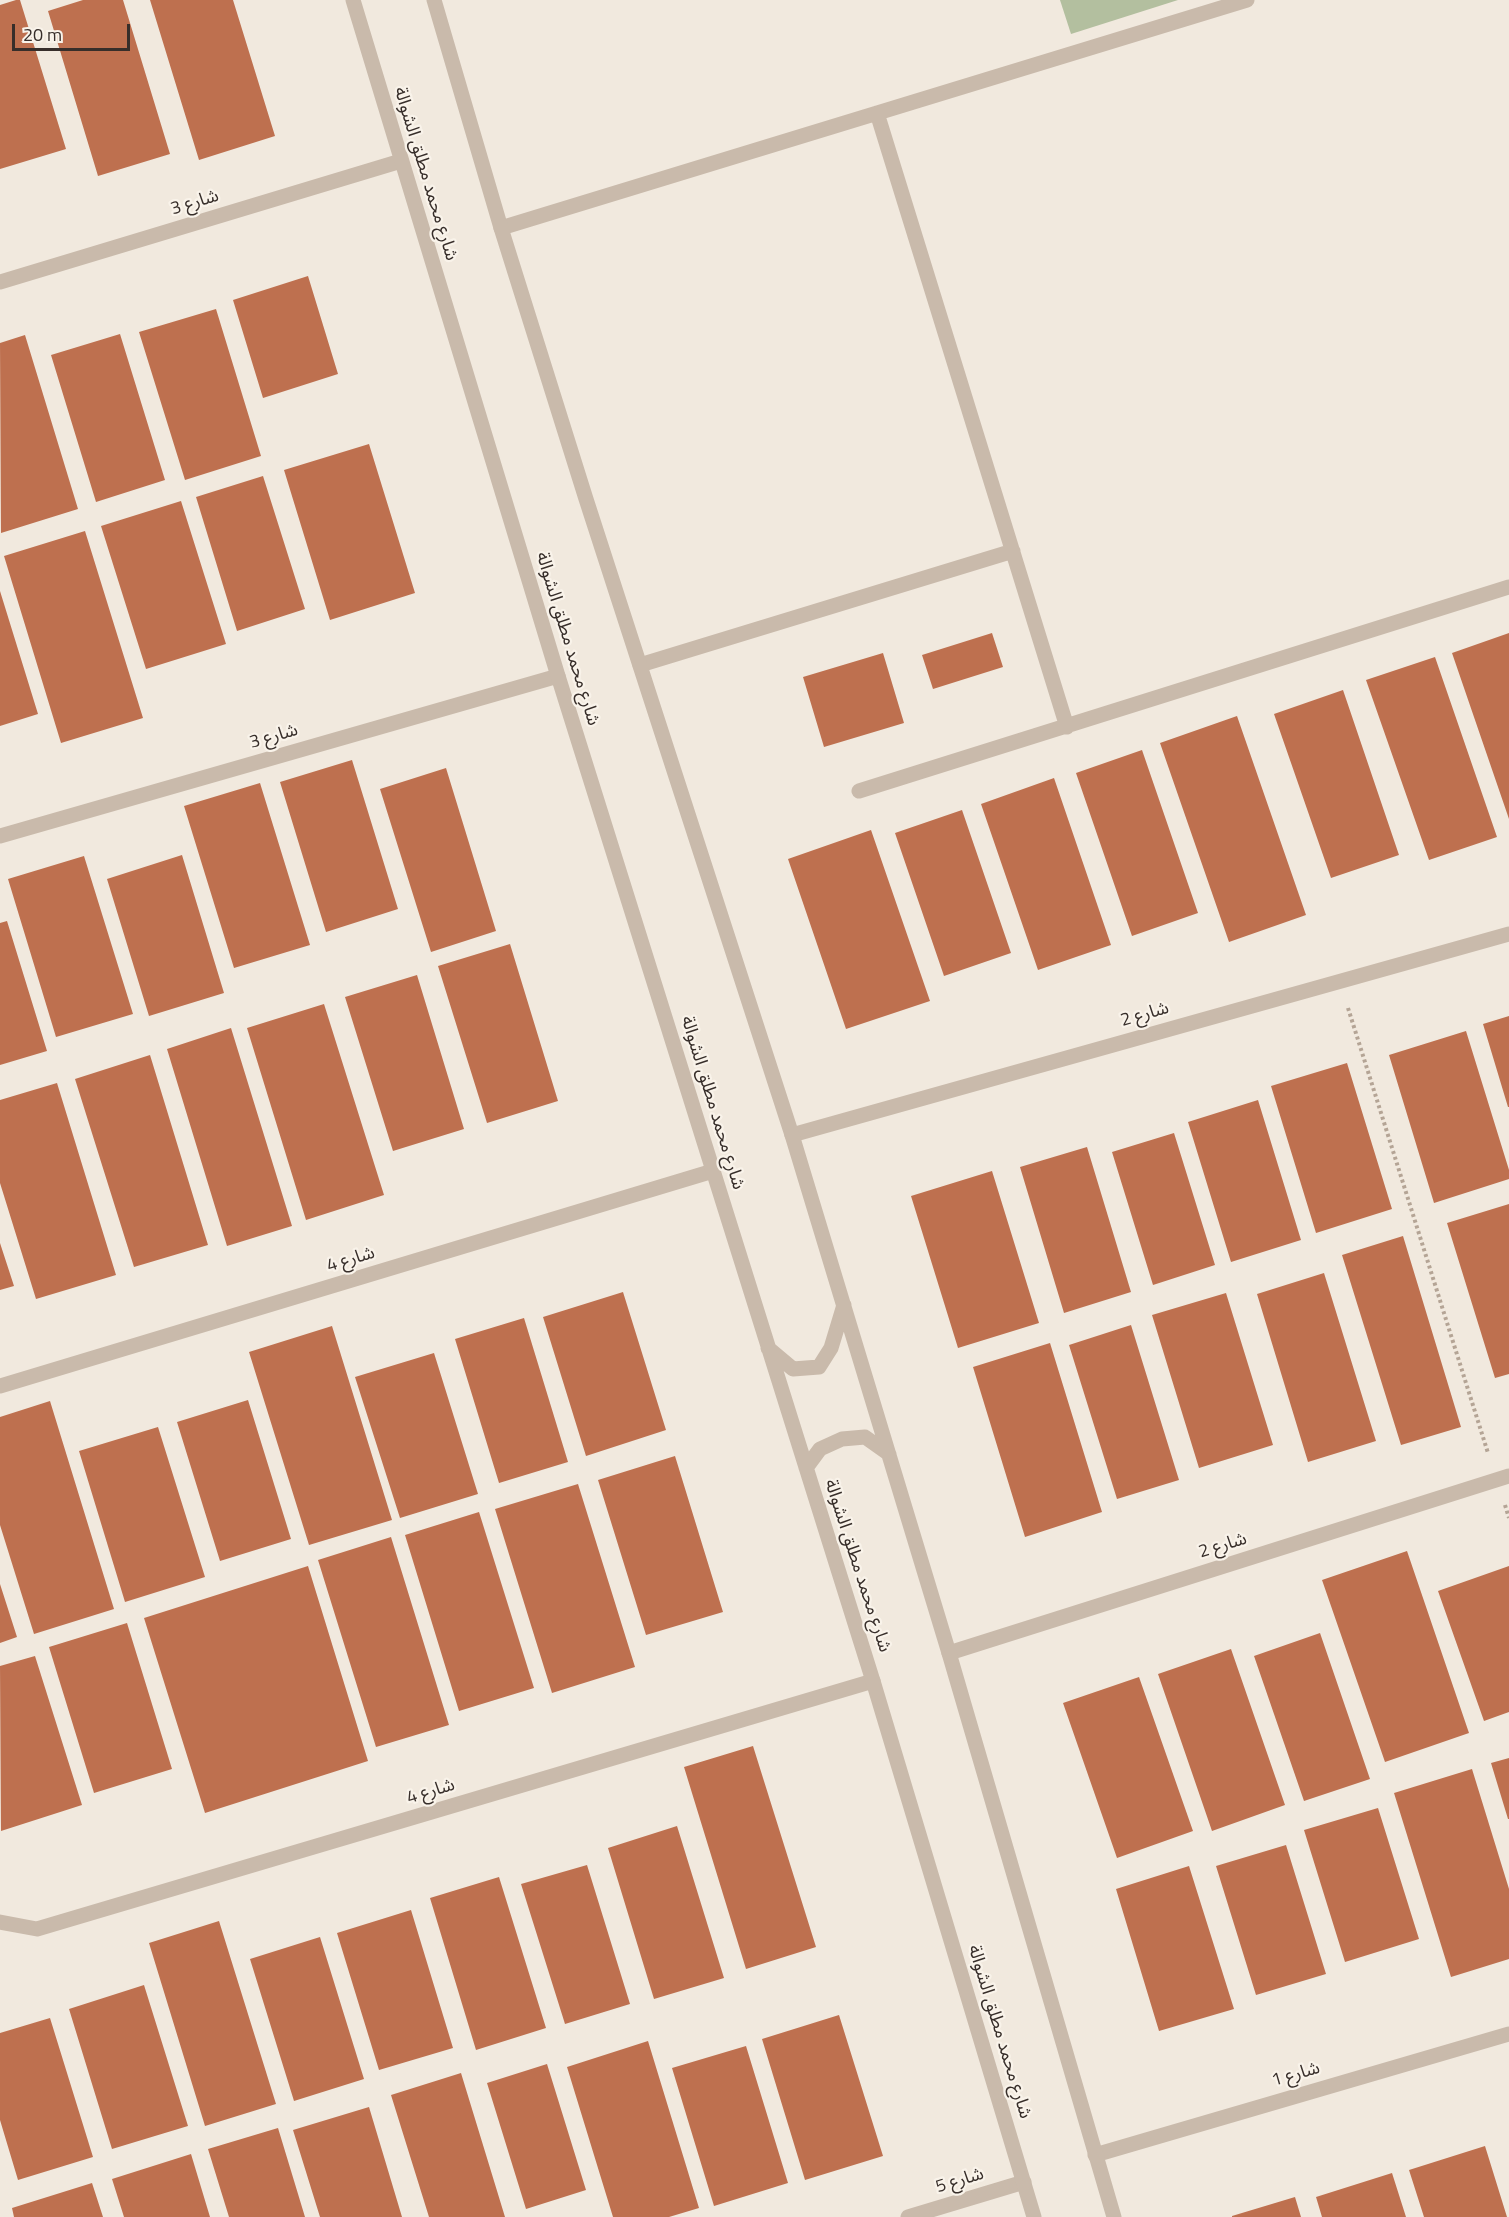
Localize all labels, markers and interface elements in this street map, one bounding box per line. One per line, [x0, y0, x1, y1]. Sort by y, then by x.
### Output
scale bar [15, 12, 134, 50]
text: 20 m [23, 21, 62, 48]
street label: شارع محمد مطلق الشوالة [388, 85, 462, 263]
street label: شارع 3 [168, 185, 222, 221]
street label: شارع محمد مطلق الشوالة [530, 550, 604, 728]
street label: شارع 3 [247, 720, 301, 754]
street label: شارع 2 [1118, 998, 1172, 1032]
street label: شارع محمد مطلق الشوالة [675, 1014, 749, 1192]
street label: شارع 4 [324, 1242, 378, 1278]
street label: شارع محمد مطلق الشوالة [819, 1477, 895, 1655]
street label: شارع 2 [1196, 1528, 1250, 1564]
street label: شارع 4 [404, 1774, 458, 1810]
street label: شارع محمد مطلق الشوالة [962, 1943, 1036, 2121]
street label: شارع 1 [1269, 2058, 1323, 2092]
street label: شارع 5 [933, 2163, 987, 2199]

